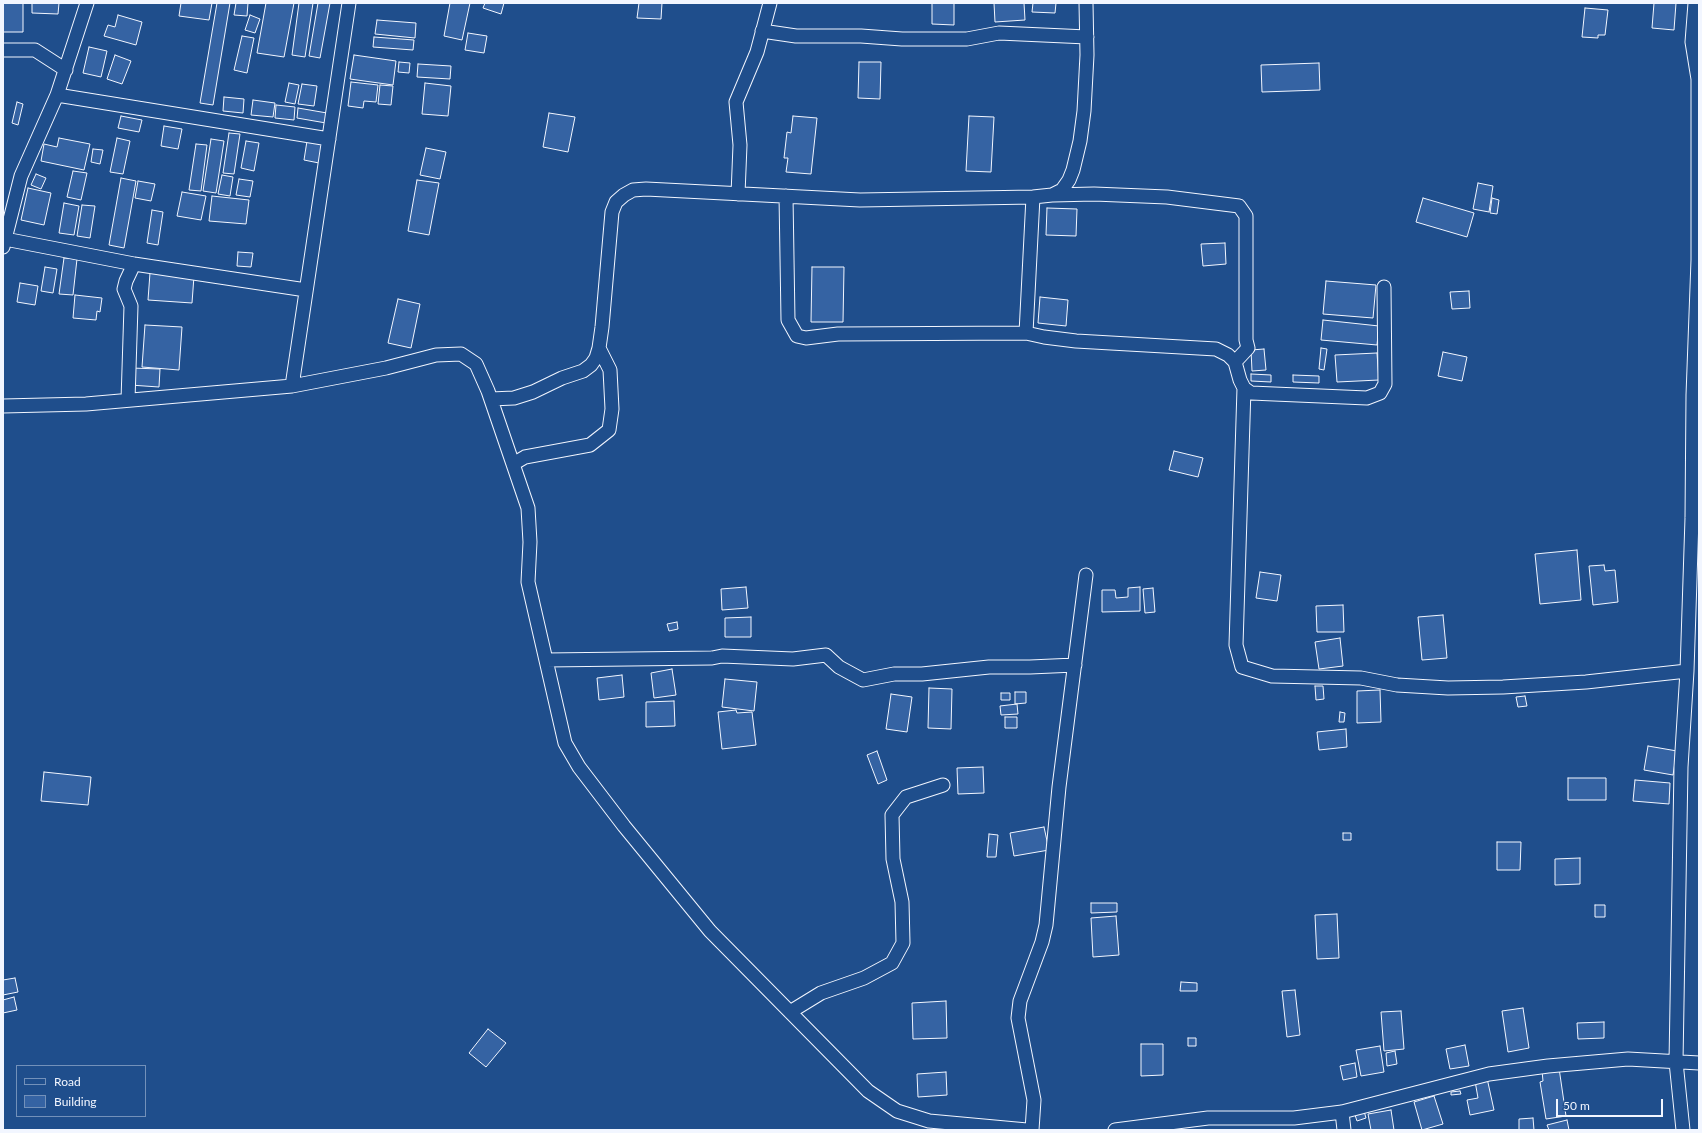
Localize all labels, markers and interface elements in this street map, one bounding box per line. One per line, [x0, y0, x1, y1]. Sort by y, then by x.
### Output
legend [16, 1065, 146, 1117]
text: Road [54, 1074, 81, 1089]
scale bar [1558, 1091, 1665, 1117]
text: Building [54, 1094, 97, 1109]
text: 50 m [1563, 1098, 1590, 1113]

